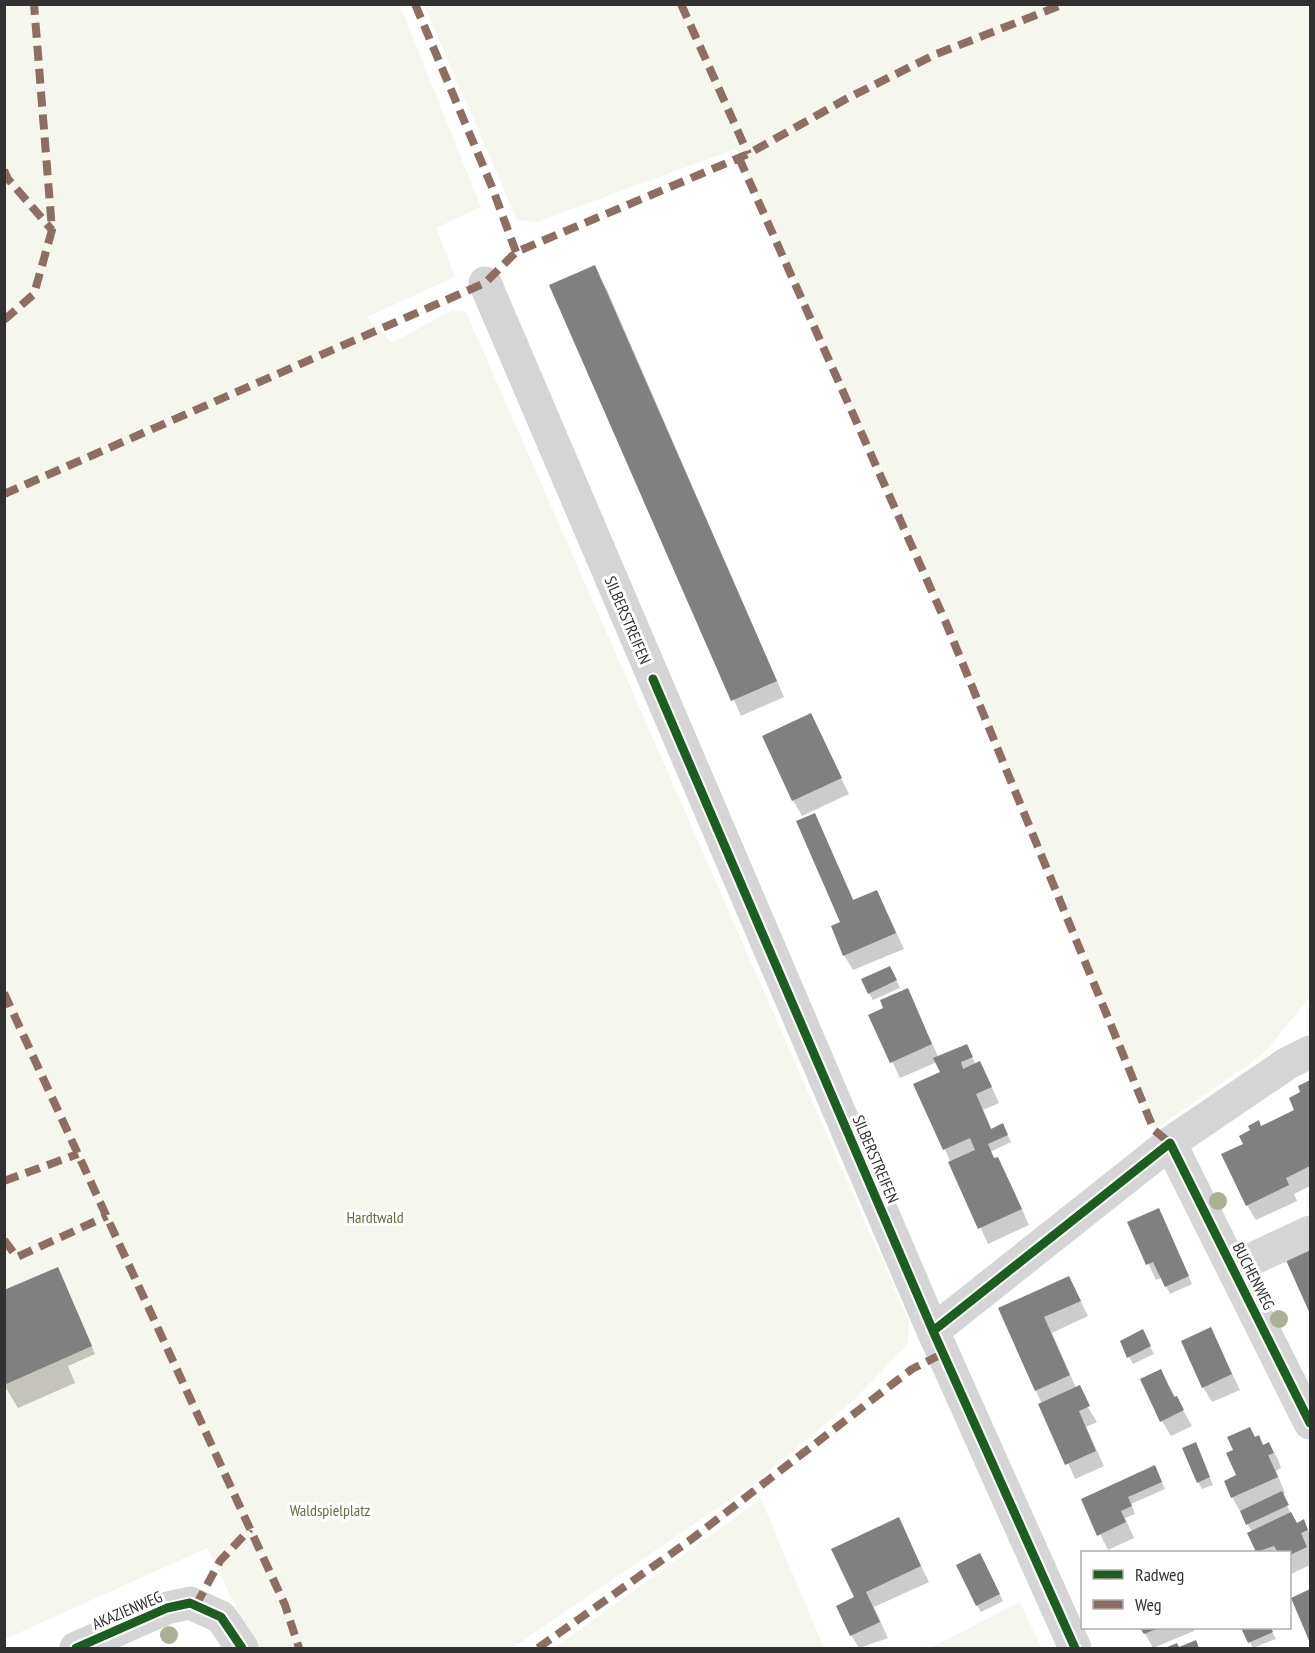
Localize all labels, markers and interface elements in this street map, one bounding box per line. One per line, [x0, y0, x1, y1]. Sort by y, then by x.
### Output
street label: SILBERSTREIFEN [600, 573, 656, 667]
street label: SILBERSTREIFEN [848, 1112, 904, 1206]
park label: Hardtwald [346, 1207, 404, 1227]
street label: BUCHENWEG [1229, 1239, 1279, 1313]
park label: Waldspielplatz [290, 1500, 371, 1520]
legend [1081, 1551, 1291, 1629]
text: Radweg [1135, 1563, 1184, 1586]
street label: AKAZIENWEG [89, 1586, 165, 1634]
text: Weg [1135, 1593, 1162, 1616]

